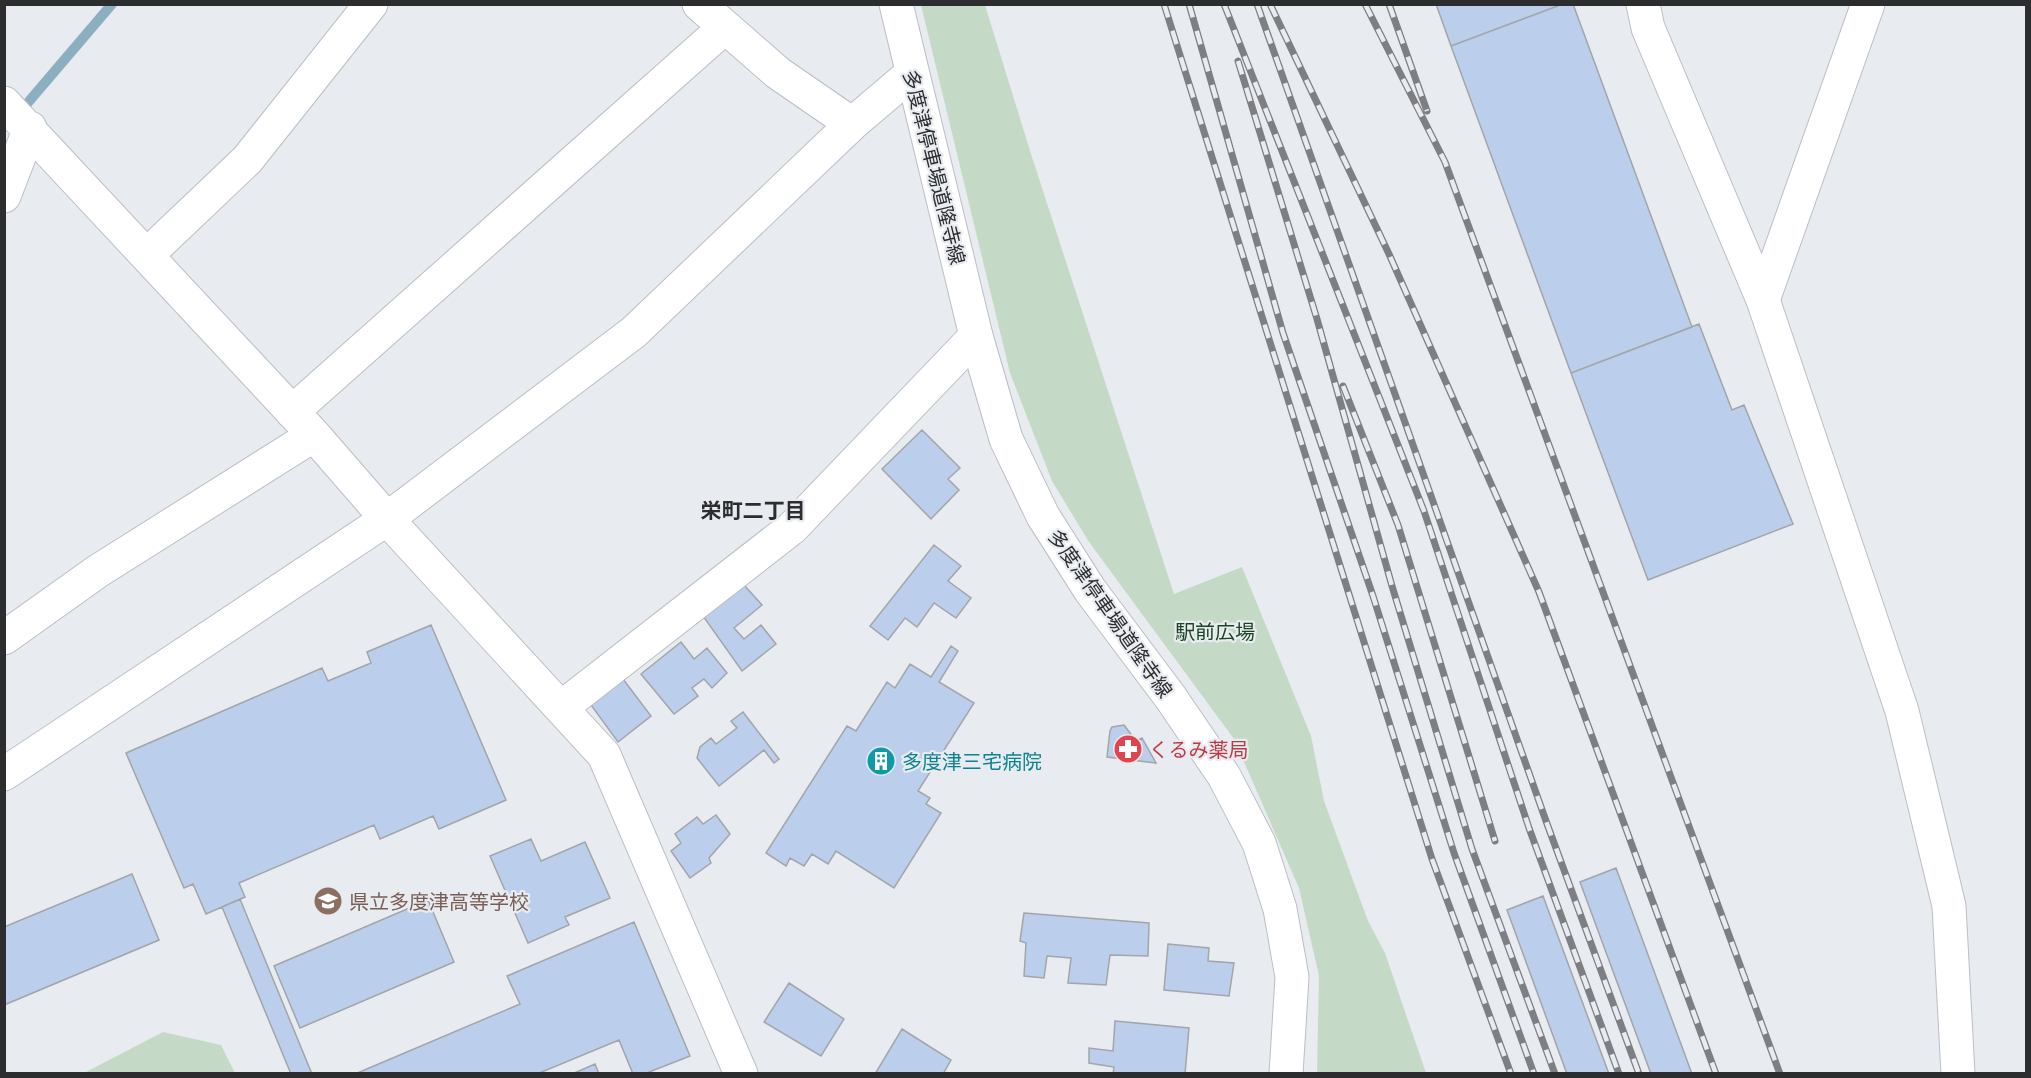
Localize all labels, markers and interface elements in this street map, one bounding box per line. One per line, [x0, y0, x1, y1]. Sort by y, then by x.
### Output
street label: 多度津停車場道隆寺線 [899, 67, 971, 267]
district label: 栄町二丁目 [701, 497, 806, 522]
street label: 多度津停車場道隆寺線 [1044, 524, 1178, 702]
park label: 駅前広場 [1175, 619, 1255, 643]
pharmacy icon: くるみ薬局 [1112, 733, 1144, 765]
place label: くるみ薬局 [1149, 737, 1249, 761]
building icon: 多度津三宅病院 [865, 745, 897, 777]
place label: 多度津三宅病院 [902, 749, 1042, 773]
school or university icon: 県立多度津高等学校 [312, 885, 344, 917]
place label: 県立多度津高等学校 [349, 889, 529, 913]

